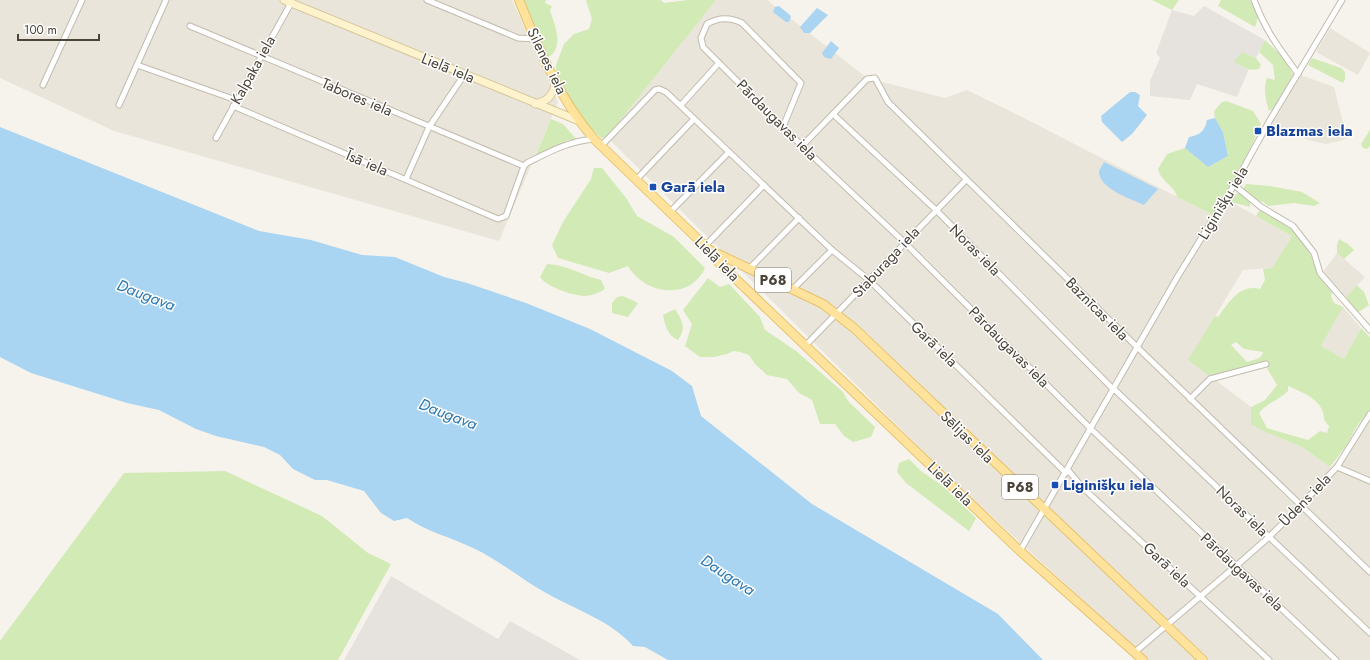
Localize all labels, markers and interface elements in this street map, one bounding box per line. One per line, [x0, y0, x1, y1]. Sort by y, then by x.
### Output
scale bar [18, 16, 99, 42]
text: 100 m [24, 21, 57, 39]
street label: Silenes iela [521, 24, 573, 98]
street label: Kalpaka iela [225, 32, 281, 108]
street label: Lielā iela [418, 47, 478, 89]
street label: Tabores iela [318, 72, 396, 122]
street label: Pārdaugavas iela [732, 75, 822, 165]
place label: Blazmas iela [1266, 120, 1353, 142]
marker: Blazmas iela [1253, 126, 1263, 136]
street label: Īsā iela [342, 144, 391, 182]
street label: Liginišķu iela [1192, 162, 1254, 244]
place label: Garā iela [661, 176, 725, 198]
marker: Garā iela [648, 182, 658, 192]
street label: Noras iela [944, 219, 1006, 281]
street label: Staburaga iela [847, 221, 925, 303]
street label: Lielā iela [689, 231, 745, 287]
road number: P68 [755, 268, 791, 292]
street label: Baznīcas iela [1060, 272, 1134, 346]
water label: Daugava [113, 273, 179, 317]
street label: Pārdaugavas iela [964, 302, 1054, 392]
street label: Garā iela [905, 316, 963, 372]
water label: Daugava [415, 392, 481, 436]
street label: Sēlijas iela [935, 406, 999, 468]
street label: Lielā iela [922, 457, 978, 511]
street label: Ūdens iela [1274, 468, 1336, 532]
place label: Liginišķu iela [1063, 474, 1154, 496]
road number: P68 [1002, 475, 1038, 499]
marker: Liginišķu iela [1050, 480, 1060, 490]
street label: Noras iela [1211, 481, 1273, 541]
street label: Pārdaugavas iela [1196, 528, 1288, 616]
street label: Garā iela [1138, 537, 1196, 593]
water label: Daugava [696, 549, 760, 601]

